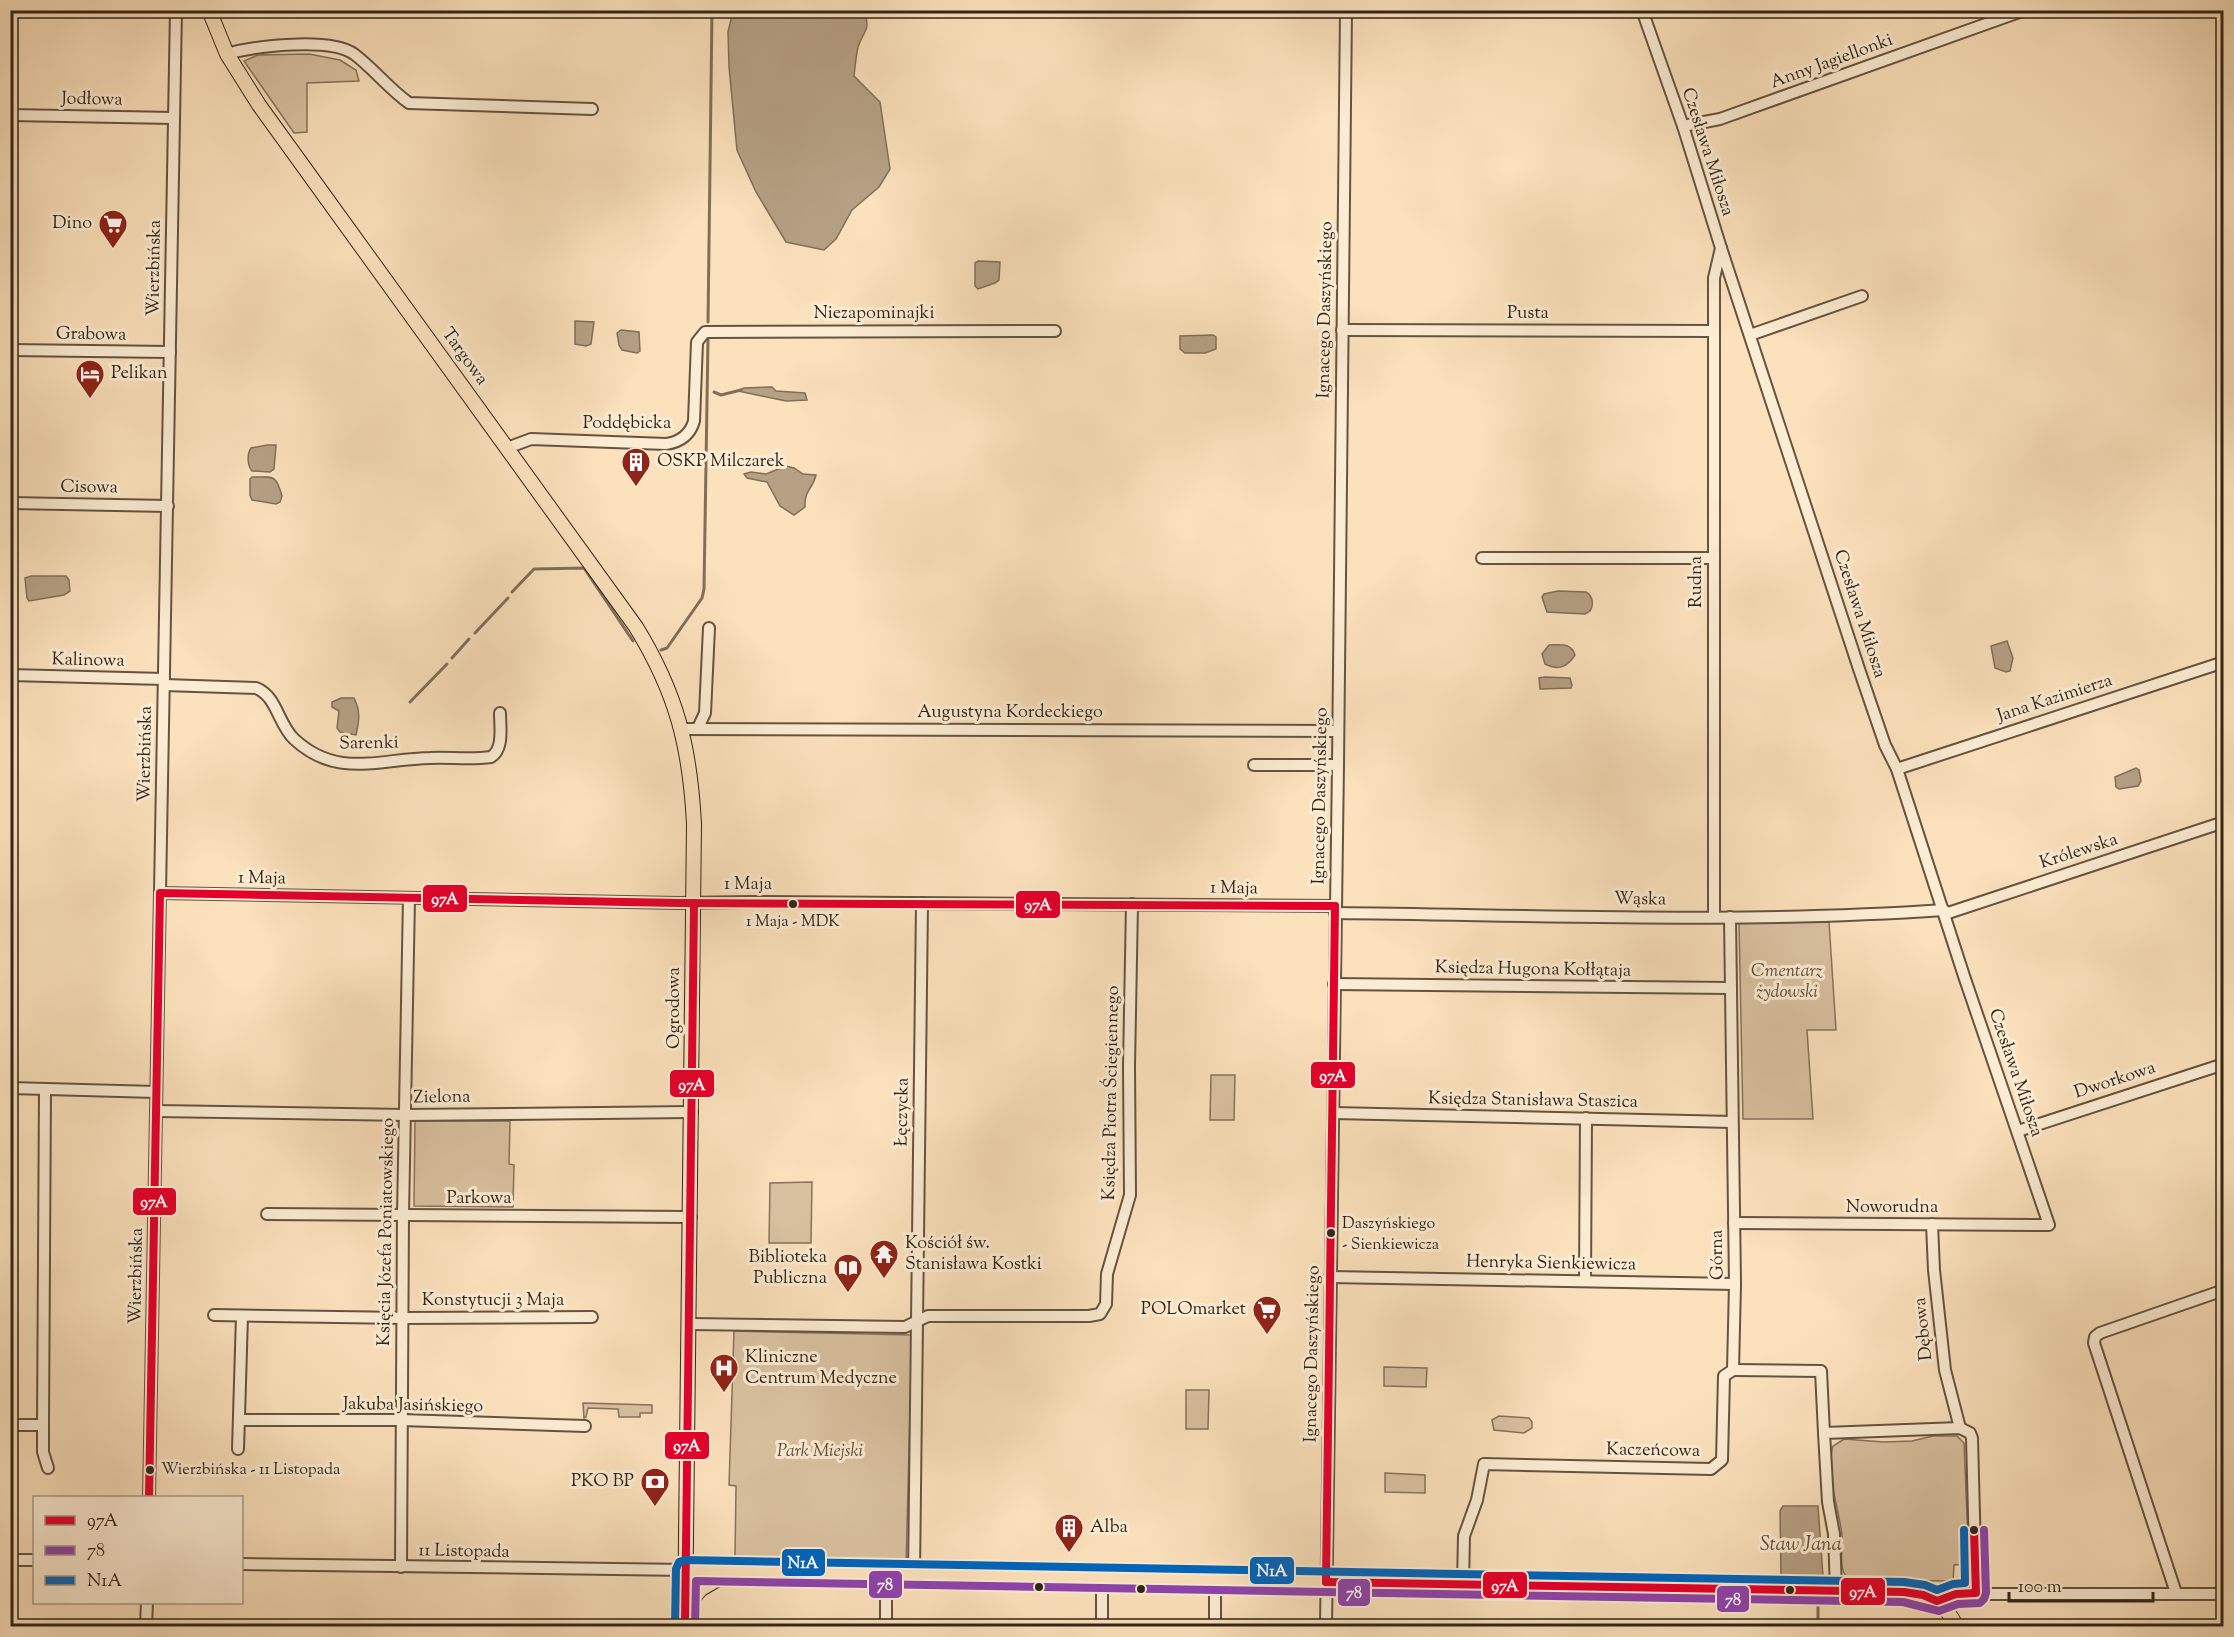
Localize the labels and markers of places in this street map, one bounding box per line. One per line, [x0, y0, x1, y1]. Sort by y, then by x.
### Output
supermarket icon: Dino [97, 208, 129, 250]
place label: Dino [52, 211, 92, 237]
hotel icon: Pelikan [74, 358, 106, 400]
place label: Pelikan [111, 361, 168, 387]
building icon: OSKP Milczarek [620, 446, 652, 488]
place label: OSKP Milczarek [657, 449, 785, 475]
marker: 1 Maja - MDK [787, 898, 799, 910]
place label: 1 Maja - MDK [746, 911, 840, 934]
place label: Daszyńskiego - Sienkiewicza [1342, 1213, 1440, 1257]
marker: Daszyńskiego - Sienkiewicza [1325, 1227, 1337, 1239]
place label: Kościół św. Stanisława Kostki [905, 1231, 1042, 1278]
temple icon: Kościół św. Stanisława Kostki [868, 1238, 900, 1280]
place label: Biblioteka Publiczna [749, 1245, 827, 1292]
library icon: Biblioteka Publiczna [832, 1252, 864, 1294]
supermarket icon: POLOmarket [1251, 1294, 1283, 1336]
place label: POLOmarket [1141, 1297, 1246, 1323]
place label: Kliniczne Centrum Medyczne [745, 1345, 897, 1392]
hospital icon: Kliniczne Centrum Medyczne [708, 1352, 740, 1394]
place label: Wierzbińska - 11 Listopada [161, 1459, 341, 1482]
marker: Wierzbińska - 11 Listopada [144, 1464, 156, 1476]
bank icon: PKO BP [639, 1466, 671, 1508]
place label: PKO BP [571, 1469, 634, 1495]
building icon: Alba [1053, 1512, 1085, 1554]
place label: Alba [1090, 1515, 1128, 1541]
unlabelled marker [1968, 1524, 1980, 1536]
unlabelled marker [1033, 1581, 1045, 1593]
unlabelled marker [1135, 1583, 1147, 1595]
unlabelled marker [1784, 1584, 1796, 1596]

